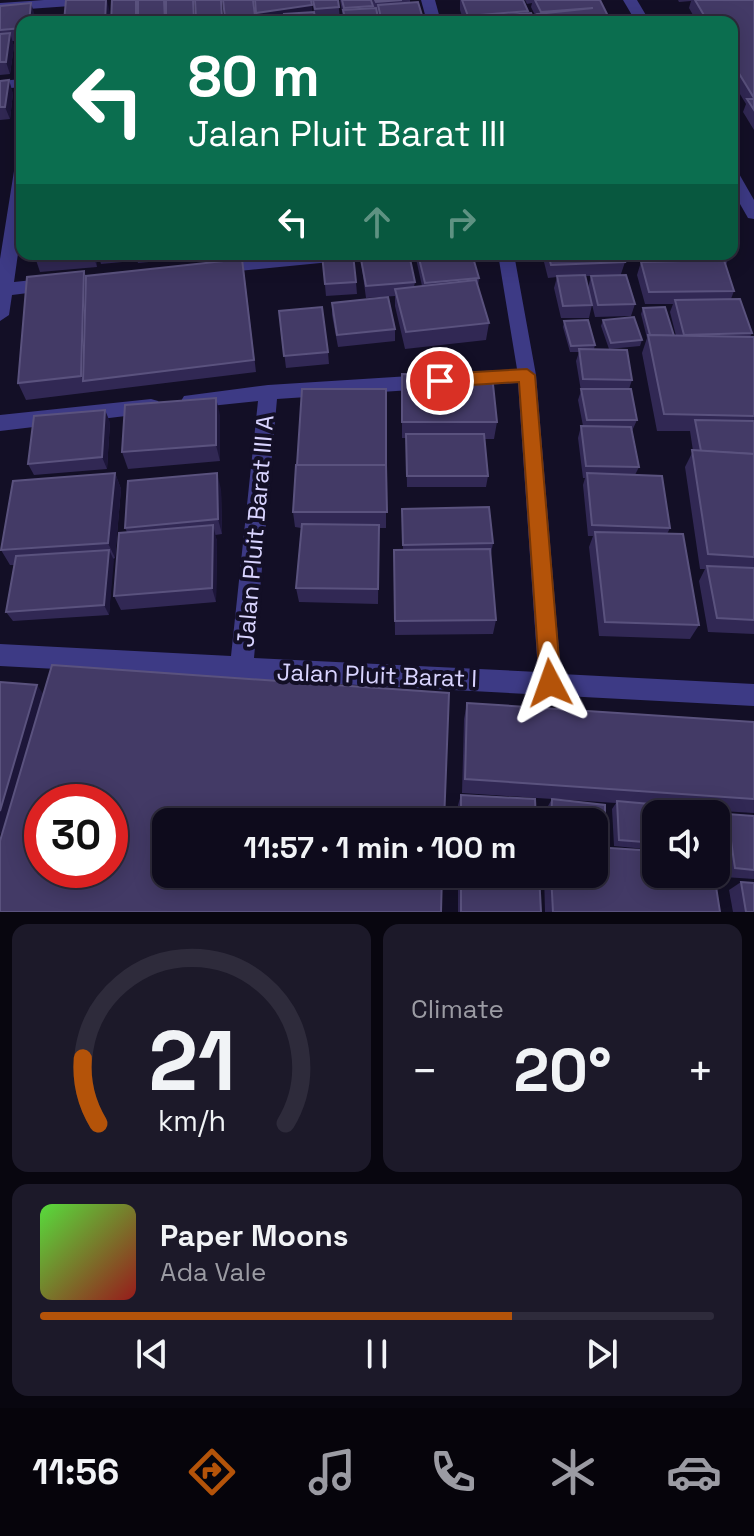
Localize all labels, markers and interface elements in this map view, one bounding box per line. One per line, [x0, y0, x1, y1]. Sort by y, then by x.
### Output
text: 80 m [188, 41, 320, 112]
icon: left [56, 48, 160, 152]
text: Jalan Pluit Barat III [188, 111, 506, 157]
icon: left [271, 200, 315, 244]
icon: ahead [355, 200, 399, 244]
icon: right [439, 200, 483, 244]
pin [406, 347, 474, 415]
icon: arrive [418, 359, 462, 403]
street label: Jalan Pluit Barat III A [229, 414, 281, 648]
position arrow [508, 641, 592, 725]
street label: Jalan Pluit Barat I [276, 656, 478, 694]
speed limit sign: 30 [24, 784, 128, 888]
map controls [642, 800, 730, 888]
button: sound [642, 800, 730, 888]
text: 11:57 · 1 min · 100 m [244, 828, 516, 867]
text: Climate [411, 992, 504, 1026]
text: 21 [148, 1008, 235, 1114]
text: 20° [513, 1032, 612, 1109]
text: − [411, 1043, 438, 1099]
text: + [687, 1043, 714, 1099]
text: km/h [157, 1103, 226, 1139]
text: Paper Moons [160, 1216, 349, 1255]
text: Ada Vale [160, 1255, 266, 1289]
icon: previous [130, 1332, 174, 1376]
icon: pause [355, 1332, 399, 1376]
icon: next [580, 1332, 624, 1376]
icon: directions [184, 1444, 240, 1500]
icon: music [304, 1444, 360, 1500]
icon: phone [425, 1444, 481, 1500]
icon: climate [545, 1444, 601, 1500]
icon: car [666, 1444, 722, 1500]
text: 11:56 [32, 1449, 119, 1495]

